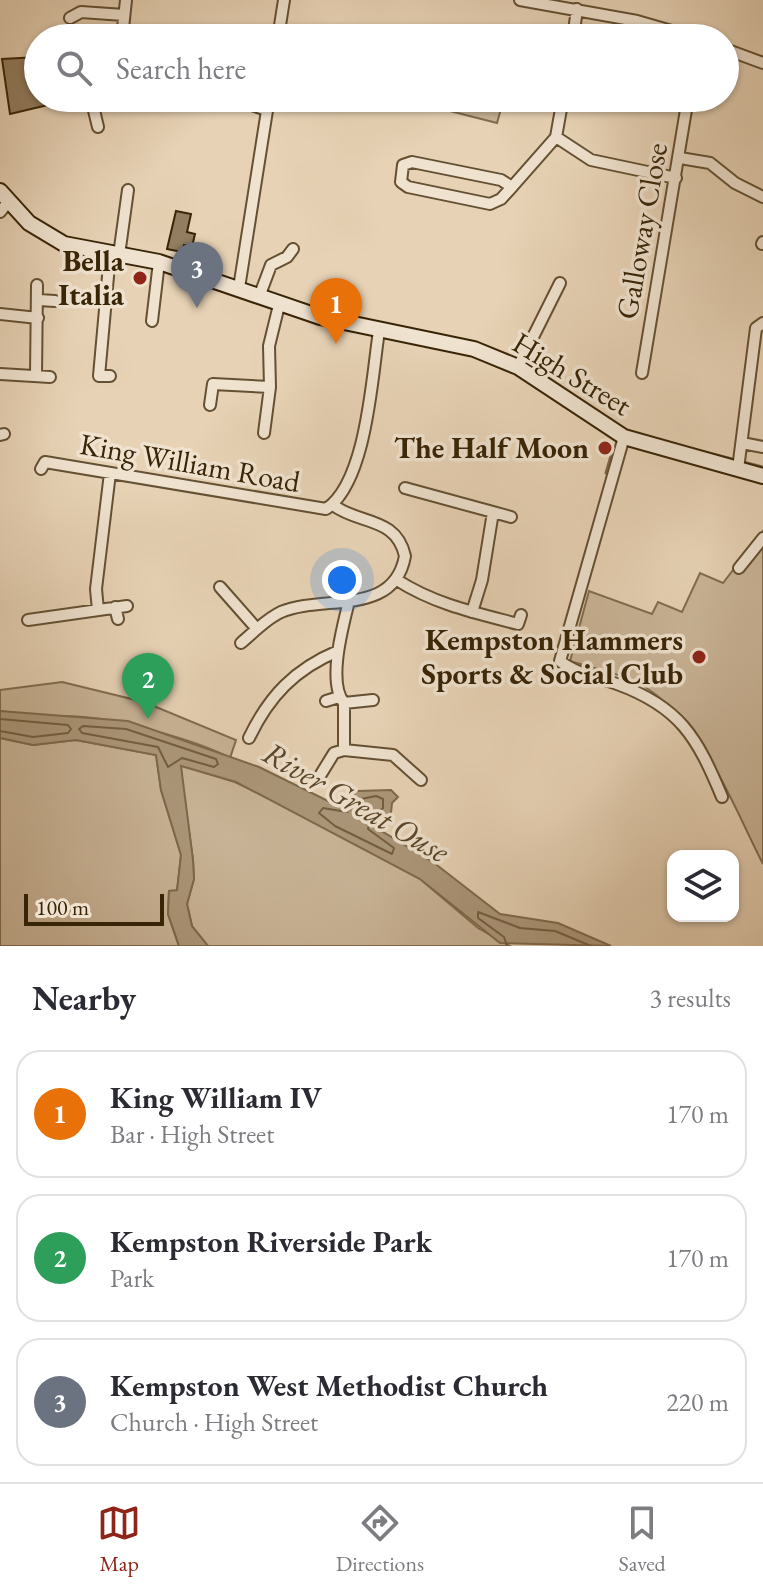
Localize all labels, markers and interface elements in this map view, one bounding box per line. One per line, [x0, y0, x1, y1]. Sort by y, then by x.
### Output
search box [24, 24, 739, 112]
icon: search [52, 46, 96, 90]
text: Search here [116, 49, 246, 88]
street label: Galloway Close [607, 140, 676, 322]
place label: Bella Italia [58, 241, 125, 314]
pin: 3 [171, 242, 223, 308]
marker: Bella Italia [131, 269, 149, 287]
pin: 1 [310, 278, 362, 344]
street label: High Street [506, 323, 639, 425]
street label: King William Road [77, 424, 304, 501]
place label: The Half Moon [394, 428, 589, 467]
marker: The Half Moon [596, 439, 614, 457]
your location [322, 560, 362, 600]
place label: Kempston Hammers Sports & Social Club [421, 620, 683, 693]
marker: Kempston Hammers Sports & Social Club [690, 648, 708, 666]
pin: 2 [122, 653, 174, 719]
water label: River Great Ouse [255, 732, 458, 873]
map controls [667, 850, 739, 922]
button: layers [667, 850, 739, 922]
scale bar [24, 890, 164, 926]
text: 100 m [36, 893, 89, 922]
text: Nearby [32, 976, 136, 1020]
text: 3 results [650, 981, 731, 1015]
text: King William IV [110, 1078, 322, 1117]
text: 1 [53, 1097, 67, 1131]
text: 170 m [666, 1097, 729, 1131]
text: Bar · High Street [110, 1117, 274, 1151]
text: Kempston Riverside Park [110, 1222, 432, 1261]
text: 2 [53, 1241, 67, 1275]
text: 170 m [666, 1241, 729, 1275]
text: Park [110, 1261, 154, 1295]
text: Kempston West Methodist Church [110, 1366, 548, 1405]
text: 3 [53, 1385, 67, 1419]
text: 220 m [666, 1385, 729, 1419]
text: Church · High Street [110, 1405, 318, 1439]
tab: Map [97, 1501, 141, 1578]
tab: Directions [336, 1501, 424, 1578]
tab: Saved [619, 1501, 666, 1578]

